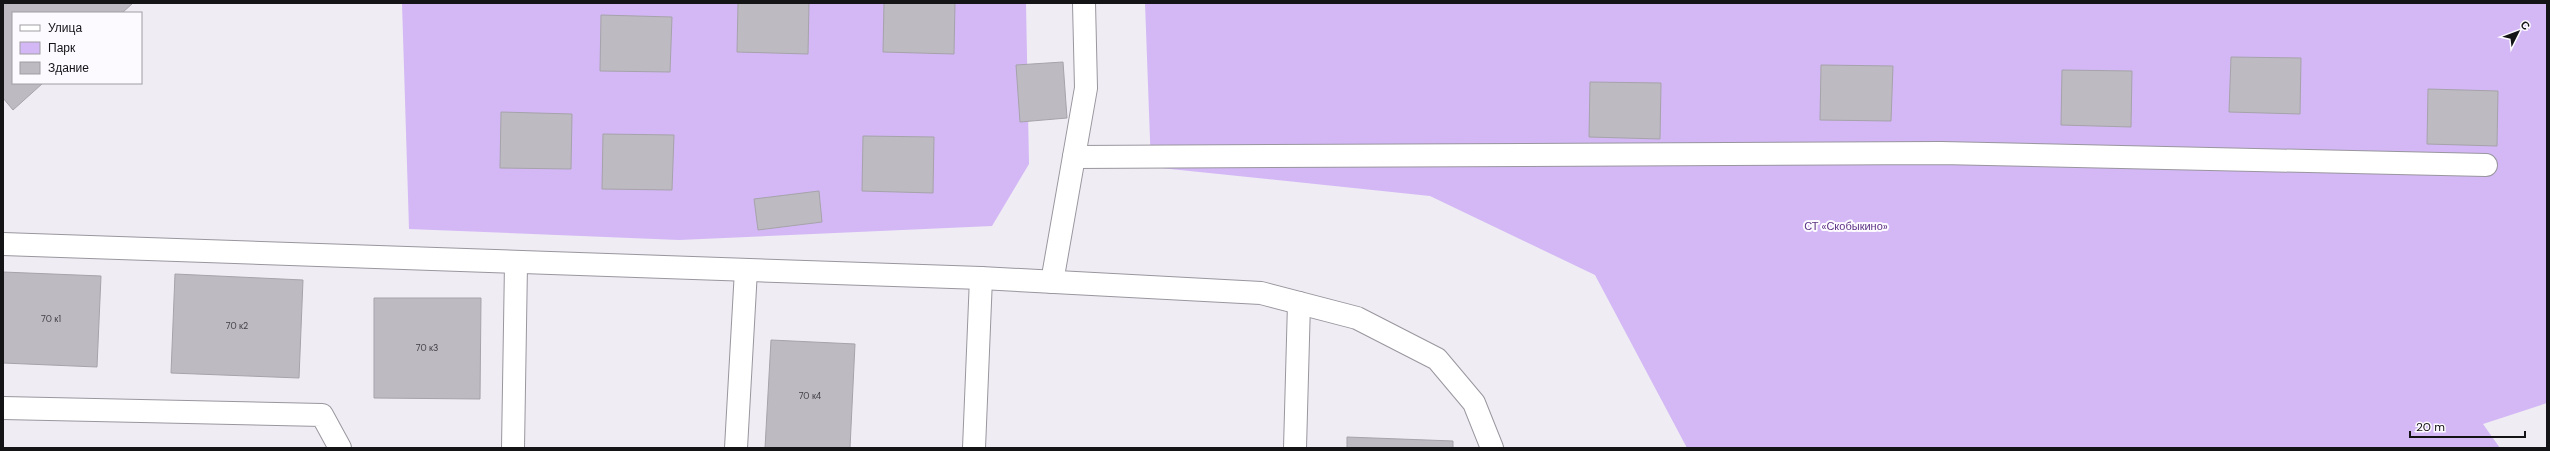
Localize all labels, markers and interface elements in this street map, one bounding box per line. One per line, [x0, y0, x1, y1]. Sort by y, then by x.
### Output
legend [12, 12, 142, 84]
north arrow [2498, 12, 2538, 52]
text: С [2518, 18, 2533, 33]
text: Улица [48, 20, 82, 36]
text: Парк [48, 40, 76, 56]
text: Здание [48, 60, 89, 76]
park label: СТ «Скобыкино» [1804, 219, 1888, 233]
house number: 70 к1 [41, 313, 61, 325]
house number: 70 к2 [226, 320, 248, 332]
house number: 70 к3 [416, 342, 438, 354]
house number: 70 к4 [799, 390, 822, 402]
scale bar [2410, 413, 2525, 439]
text: 20 m [2416, 419, 2445, 435]

